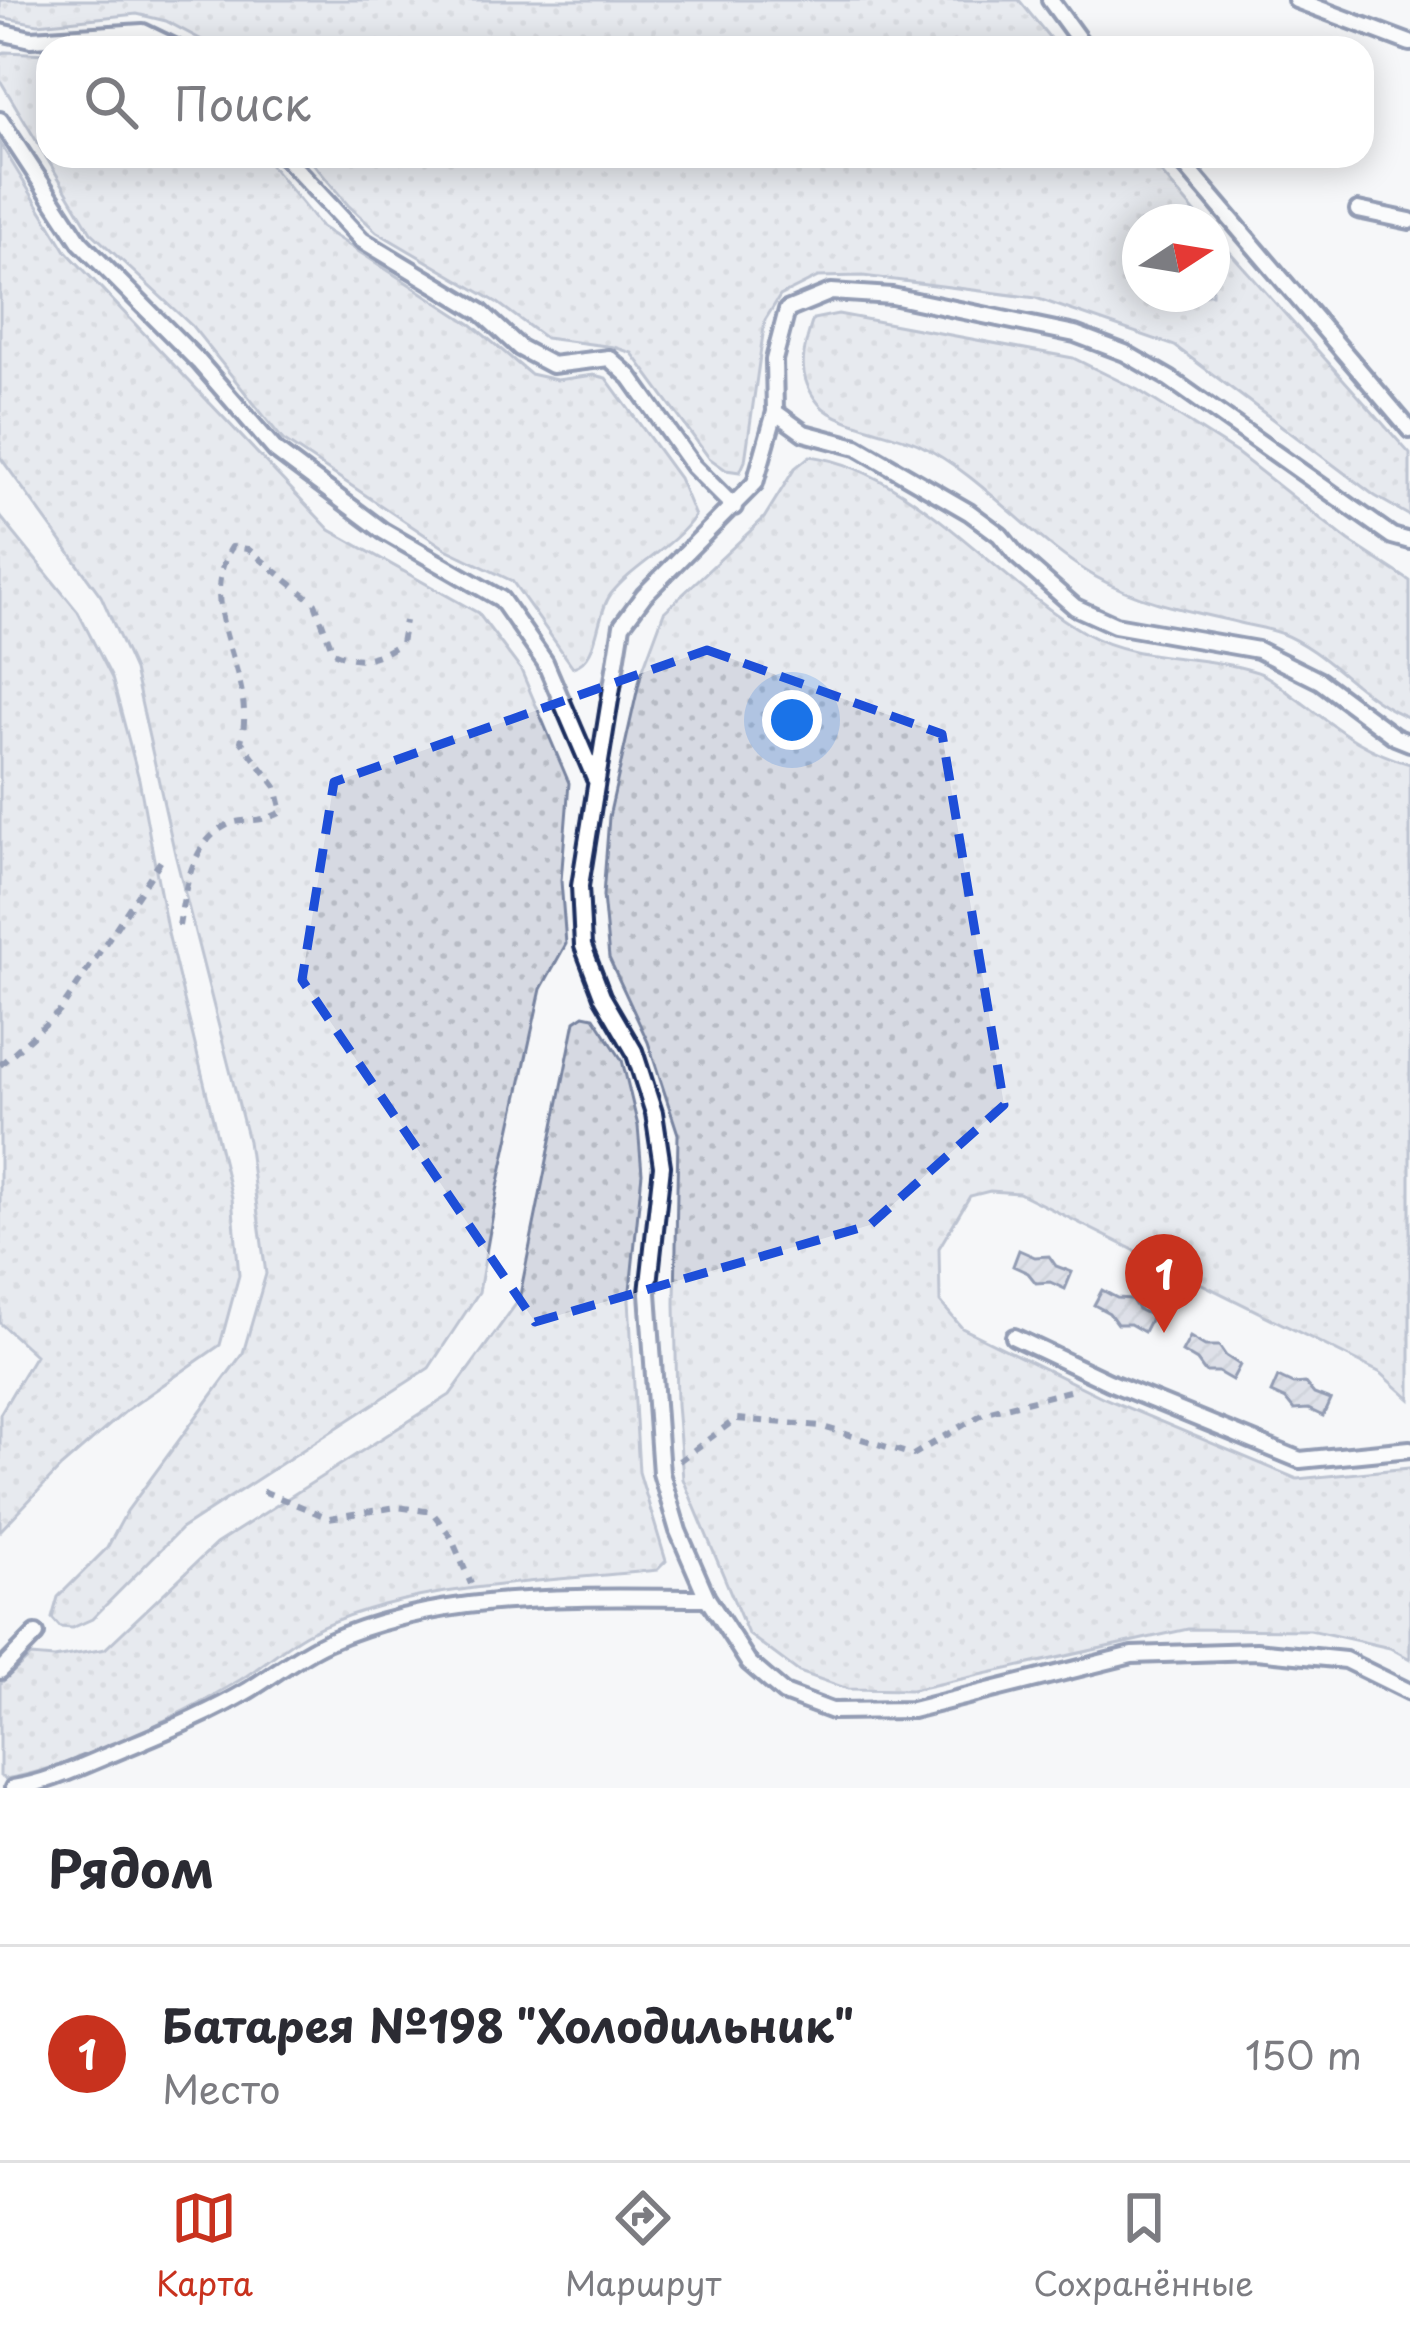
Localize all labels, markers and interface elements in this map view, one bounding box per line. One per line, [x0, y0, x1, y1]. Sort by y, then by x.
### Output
search box [36, 36, 1374, 168]
text: Поиск [174, 68, 311, 136]
icon: search [78, 69, 144, 135]
north arrow [1122, 204, 1230, 312]
your location [762, 690, 822, 750]
pin: 1 [1125, 1234, 1203, 1333]
text: Рядом [48, 1828, 214, 1905]
text: Батарея №198 "Холодильник" [162, 1990, 854, 2058]
text: 1 [78, 2024, 96, 2083]
text: 150 m [1245, 2024, 1362, 2083]
text: Место [162, 2058, 281, 2117]
tab: Карта [156, 2185, 253, 2307]
tab: Маршрут [565, 2185, 721, 2307]
tab: Сохранённые [1033, 2185, 1254, 2307]

